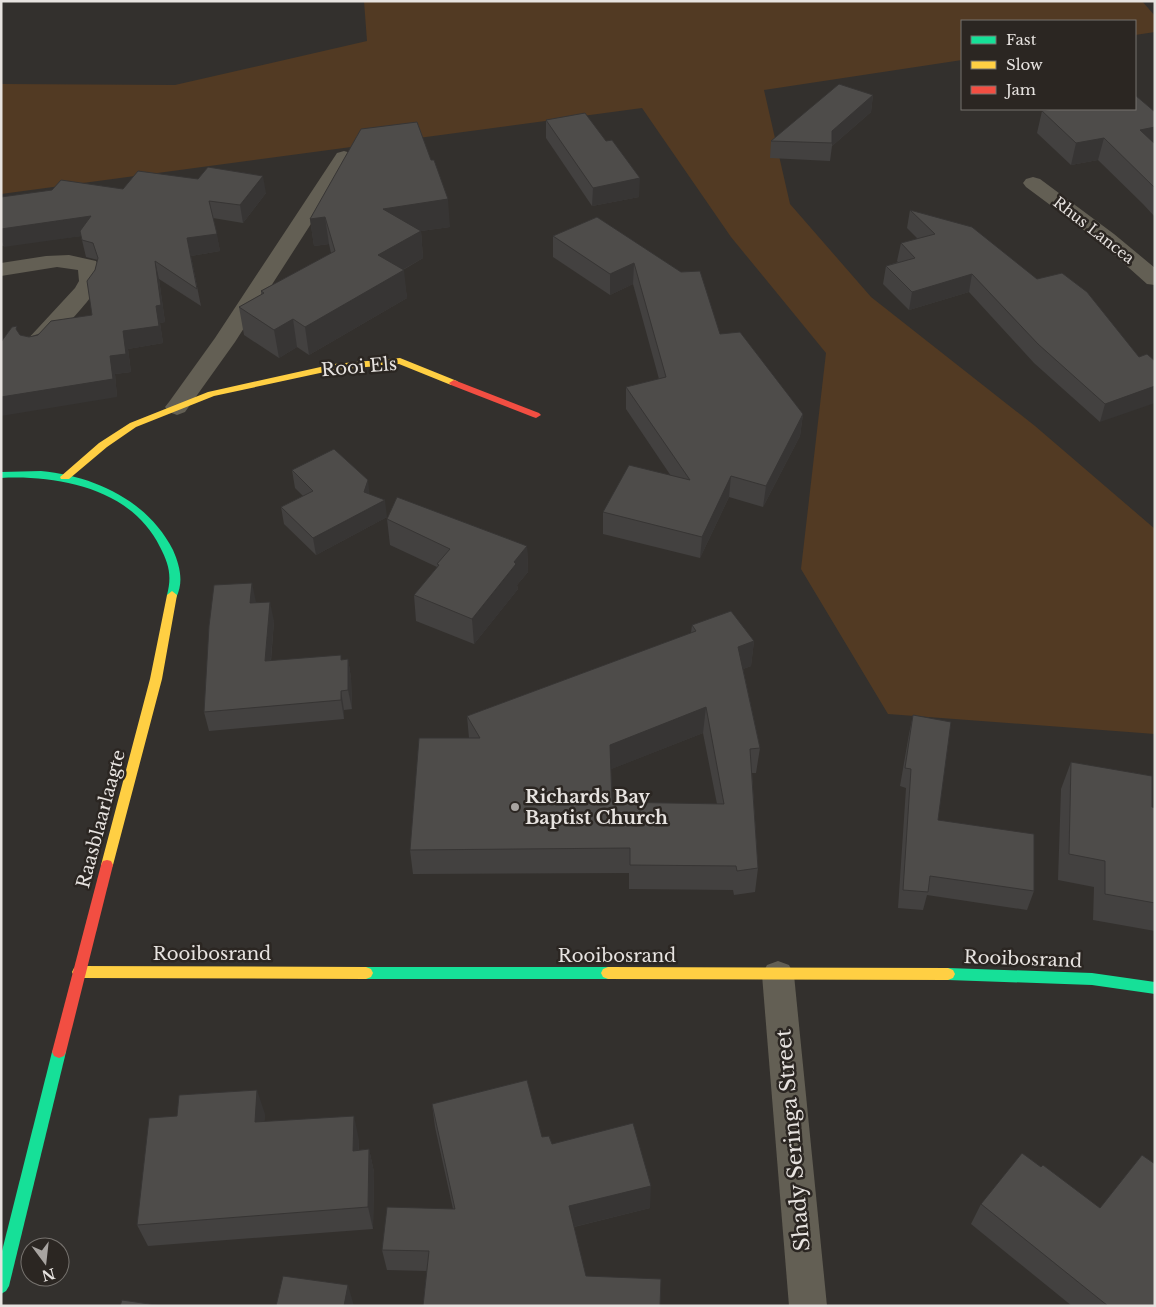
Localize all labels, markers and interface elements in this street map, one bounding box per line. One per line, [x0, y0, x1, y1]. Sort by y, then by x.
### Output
legend [961, 20, 1136, 110]
text: Fast [1006, 30, 1037, 49]
text: Slow [1006, 55, 1043, 74]
text: Jam [1004, 80, 1036, 99]
street label: Rhus Lancea [1050, 192, 1139, 268]
street label: Rooi Els [320, 353, 398, 381]
street label: Raasblaarlaagte [72, 747, 130, 891]
place label: Richards Bay Baptist Church [525, 786, 668, 829]
marker: Richards Bay Baptist Church [509, 801, 521, 813]
street label: Rooibosrand [153, 943, 271, 965]
street label: Rooibosrand [558, 945, 676, 967]
street label: Rooibosrand [963, 946, 1083, 972]
street label: Shady Seringa Street [770, 1028, 816, 1252]
north arrow [20, 1237, 70, 1287]
text: N [40, 1264, 57, 1285]

